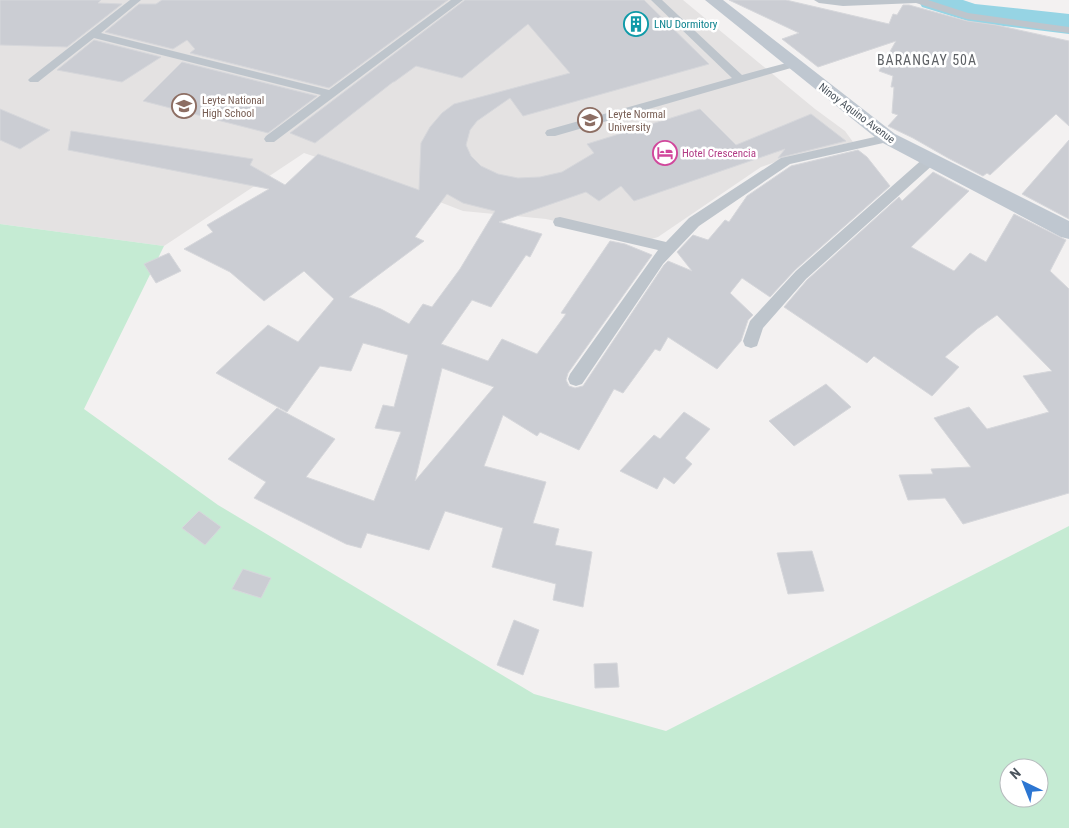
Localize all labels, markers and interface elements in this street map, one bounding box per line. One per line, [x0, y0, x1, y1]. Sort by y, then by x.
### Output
building icon: LNU Dormitory [623, 11, 649, 37]
place label: LNU Dormitory [654, 18, 718, 31]
district label: BARANGAY 50A [877, 52, 977, 68]
street label: Ninoy Aquino Avenue [816, 81, 897, 146]
school or university icon: Leyte National High School [171, 93, 197, 119]
place label: Leyte National High School [202, 94, 264, 120]
school or university icon: Leyte Normal University [577, 107, 603, 133]
place label: Leyte Normal University [608, 108, 666, 134]
hotel icon: Hotel Crescencia [652, 140, 678, 166]
place label: Hotel Crescencia [682, 147, 756, 160]
north arrow [999, 758, 1049, 808]
text: N [1007, 765, 1024, 782]

